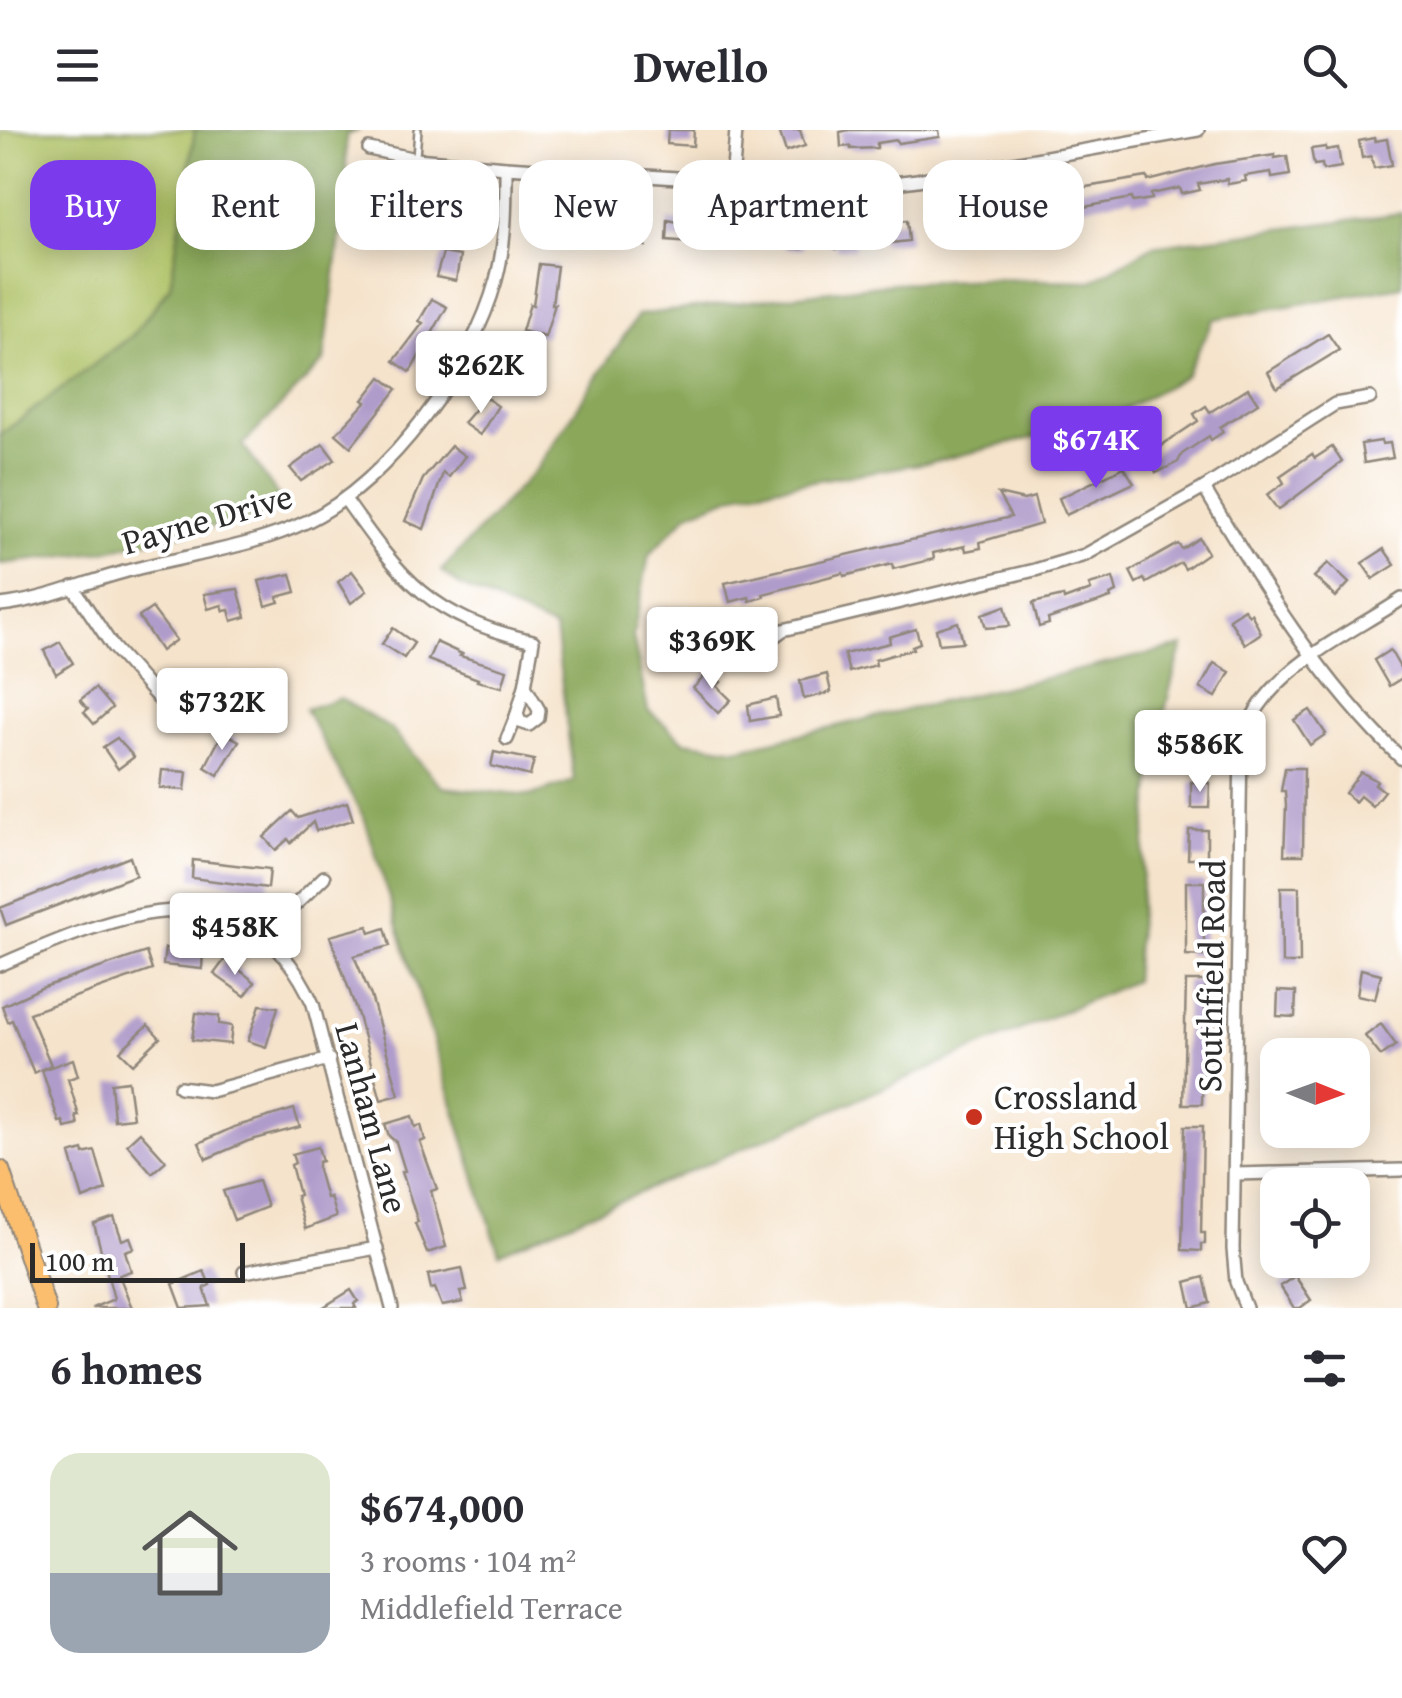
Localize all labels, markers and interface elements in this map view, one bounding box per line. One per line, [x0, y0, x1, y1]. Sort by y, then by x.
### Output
text: Dwello [634, 33, 768, 98]
icon: menu [50, 38, 105, 93]
icon: search [1297, 38, 1352, 93]
chip: Buy [30, 160, 156, 250]
chip: Rent [176, 160, 315, 250]
chip: Filters [335, 160, 499, 250]
chip: New [519, 160, 653, 250]
chip: Apartment [673, 160, 903, 250]
chip: House [923, 160, 1084, 250]
pin: $262K [411, 331, 551, 416]
text: $262K [438, 340, 524, 387]
pin: $674K [1026, 406, 1166, 491]
text: $674K [1053, 415, 1139, 462]
street label: Payne Drive [116, 470, 298, 567]
pin: $369K [642, 607, 782, 692]
text: $369K [669, 616, 755, 663]
pin: $732K [152, 668, 292, 753]
text: $732K [179, 677, 265, 724]
pin: $586K [1130, 710, 1270, 795]
text: $586K [1157, 719, 1243, 766]
street label: Southfield Road [1183, 859, 1238, 1093]
pin: $458K [165, 893, 305, 978]
text: $458K [192, 902, 278, 949]
street label: Lanham Lane [323, 1017, 422, 1219]
north arrow [1260, 1038, 1370, 1148]
map controls [1260, 1038, 1370, 1278]
place label: Crossland High School [994, 1071, 1169, 1162]
marker: Crossland High School [963, 1106, 985, 1128]
button: locate [1260, 1168, 1370, 1278]
scale bar [30, 1238, 245, 1282]
text: 100 m [45, 1240, 114, 1281]
text: 6 homes [50, 1338, 203, 1399]
icon: filters [1297, 1341, 1352, 1396]
text: $674,000 [360, 1476, 524, 1537]
icon: home [130, 1493, 250, 1613]
icon: heart [1297, 1526, 1352, 1581]
text: 3 rooms · 104 m² [360, 1537, 576, 1584]
text: Middlefield Terrace [360, 1584, 623, 1631]

